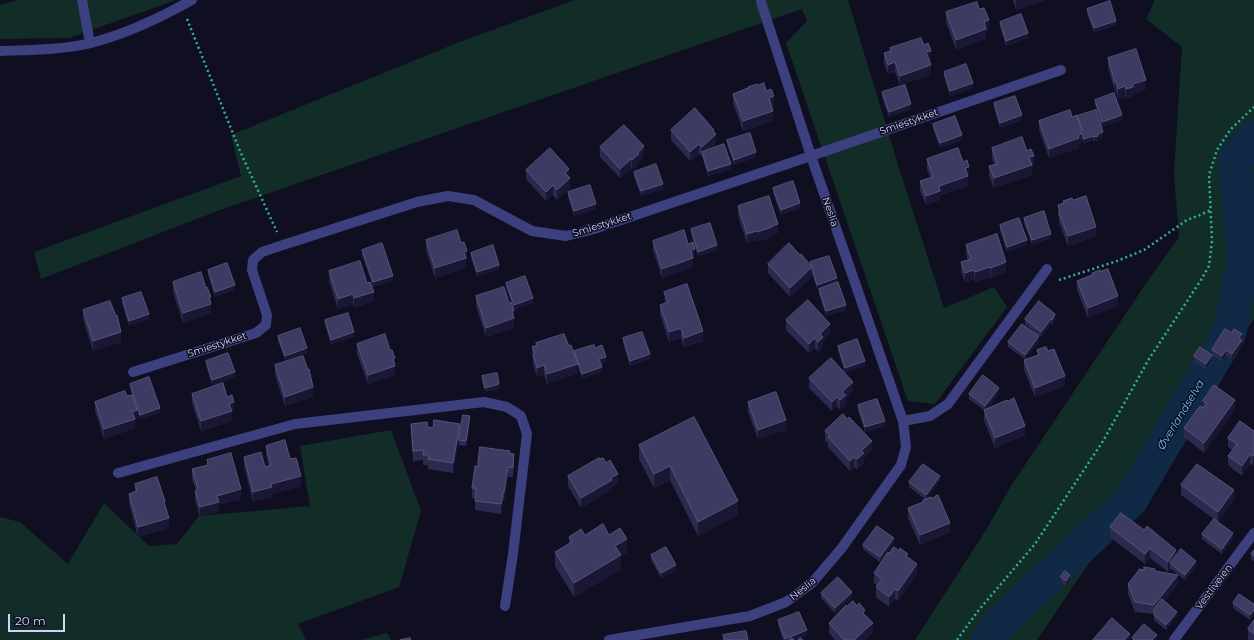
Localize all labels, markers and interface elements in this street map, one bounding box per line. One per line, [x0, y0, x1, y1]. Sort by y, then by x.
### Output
street label: Smiestykket [878, 106, 940, 138]
street label: Neslia [819, 196, 841, 228]
street label: Smiestykket [571, 210, 633, 240]
street label: Smiestykket [186, 330, 248, 360]
water label: Øverlandselva [1155, 378, 1207, 452]
street label: Vestliveien [1193, 562, 1235, 612]
street label: Neslia [787, 575, 819, 603]
scale bar [10, 606, 67, 632]
text: 20 m [15, 613, 46, 628]

